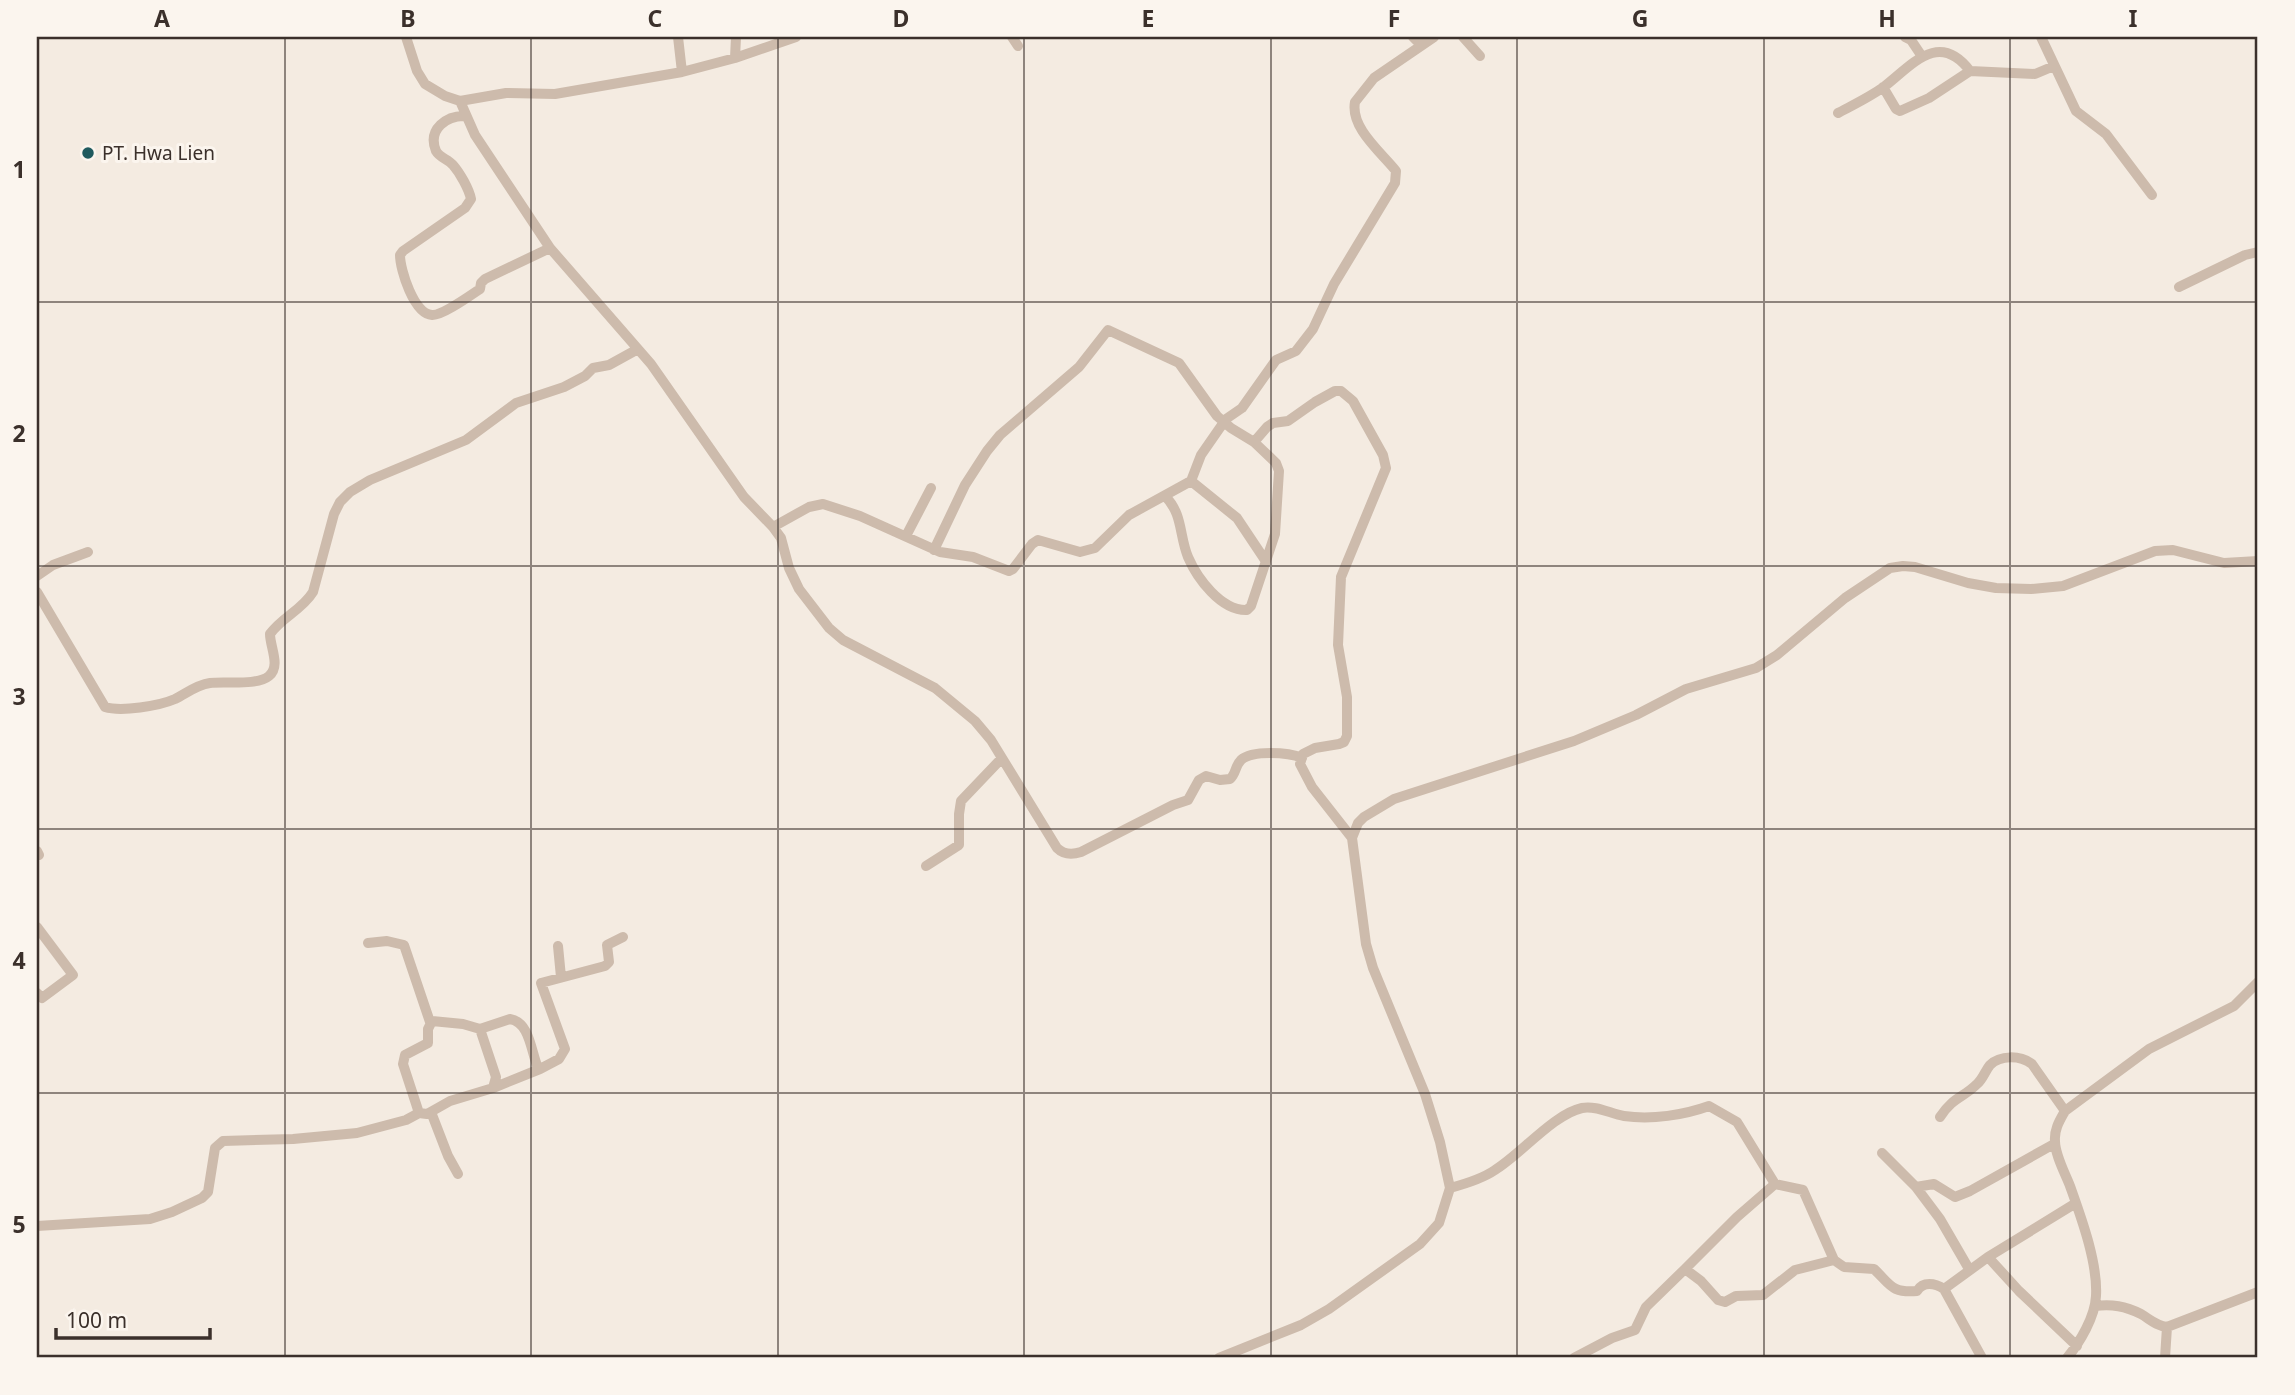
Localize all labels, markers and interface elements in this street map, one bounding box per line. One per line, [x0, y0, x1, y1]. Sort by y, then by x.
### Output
text: A [154, 2, 170, 34]
text: B [400, 2, 416, 34]
text: C [648, 2, 663, 34]
text: D [893, 2, 909, 34]
text: E [1142, 2, 1154, 34]
text: F [1388, 2, 1400, 34]
text: G [1632, 2, 1648, 34]
text: H [1878, 2, 1896, 34]
text: I [2129, 2, 2138, 34]
place label: PT. Hwa Lien [102, 140, 215, 166]
marker: PT. Hwa Lien [80, 145, 96, 161]
text: 1 [12, 153, 26, 185]
text: 2 [12, 417, 26, 449]
text: 3 [12, 680, 26, 712]
text: 4 [12, 944, 26, 976]
text: 5 [12, 1208, 26, 1240]
scale bar [56, 1297, 210, 1341]
text: 100 m [66, 1306, 127, 1334]

